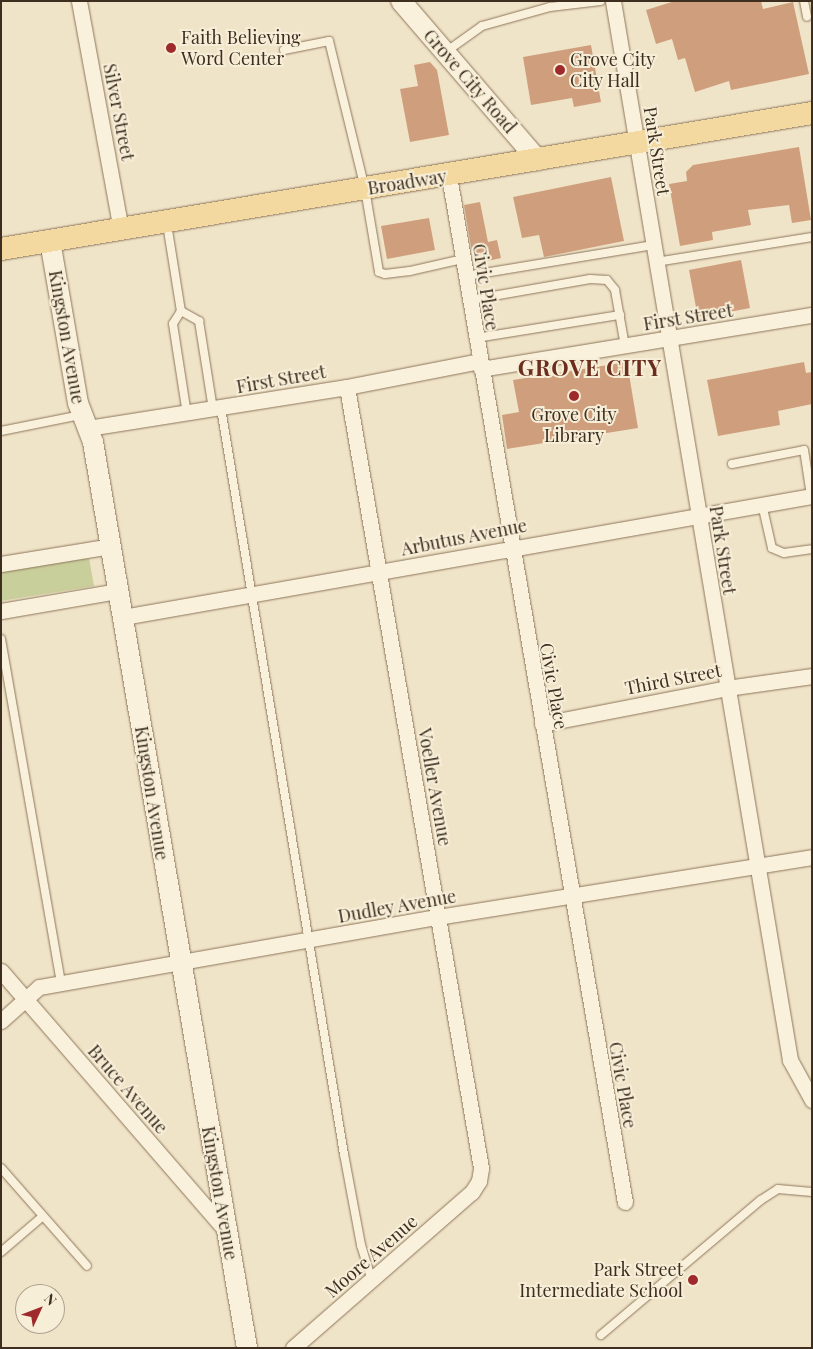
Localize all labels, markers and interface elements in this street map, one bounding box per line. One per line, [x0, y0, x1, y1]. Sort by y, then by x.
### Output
street label: Grove City Road [419, 25, 521, 137]
place label: Faith Believing Word Center [181, 27, 301, 70]
marker: Faith Believing Word Center [165, 42, 177, 54]
place label: Grove City City Hall [570, 49, 655, 92]
street label: Silver Street [99, 61, 139, 163]
marker: Grove City City Hall [554, 64, 566, 76]
street label: Park Street [639, 105, 675, 197]
street label: Broadway [366, 165, 448, 199]
street label: Civic Place [469, 242, 503, 332]
street label: Kingston Avenue [45, 268, 89, 406]
street label: First Street [641, 299, 735, 335]
district label: GROVE CITY [517, 355, 663, 381]
street label: First Street [234, 360, 328, 398]
marker: Grove City Library [568, 390, 580, 402]
place label: Grove City Library [531, 404, 617, 446]
street label: Park Street [705, 504, 741, 596]
street label: Arbutus Avenue [399, 514, 529, 560]
street label: Civic Place [536, 641, 572, 731]
street label: Third Street [623, 659, 723, 699]
street label: Kingston Avenue [131, 724, 173, 862]
street label: Voeller Avenue [414, 726, 456, 848]
street label: Dudley Avenue [336, 885, 458, 927]
street label: Bruce Avenue [83, 1040, 173, 1138]
street label: Civic Place [605, 1040, 641, 1130]
street label: Kingston Avenue [198, 1124, 242, 1262]
street label: Moore Avenue [320, 1210, 422, 1302]
place label: Park Street Intermediate School [519, 1259, 683, 1302]
marker: Park Street Intermediate School [687, 1274, 699, 1286]
north arrow [15, 1284, 65, 1334]
text: N [40, 1289, 61, 1309]

